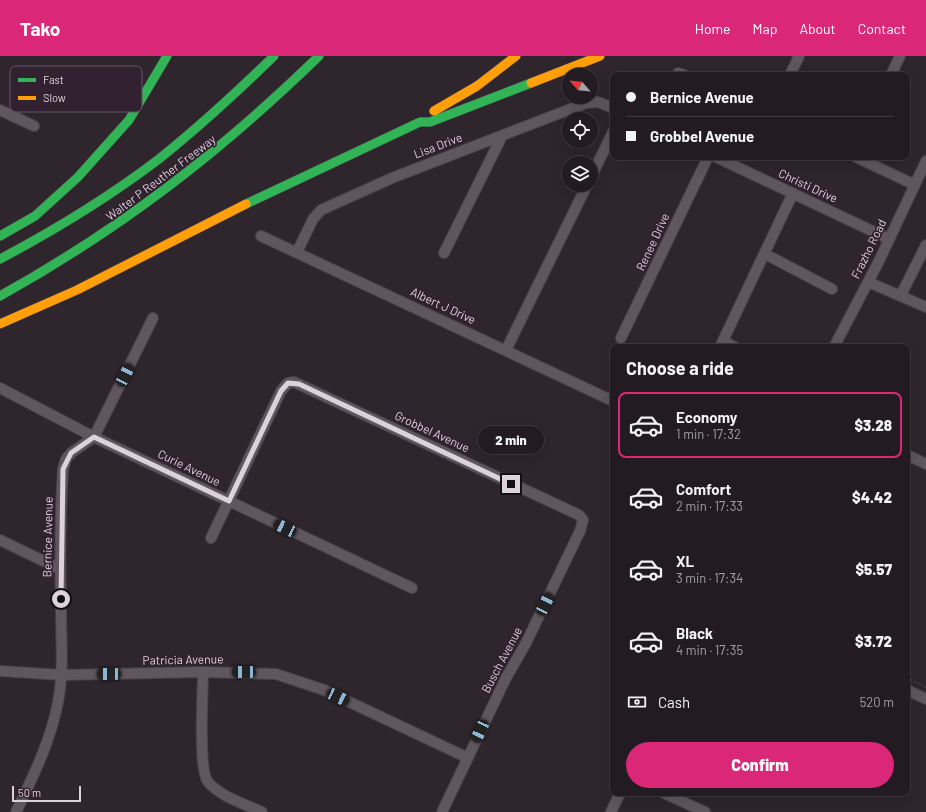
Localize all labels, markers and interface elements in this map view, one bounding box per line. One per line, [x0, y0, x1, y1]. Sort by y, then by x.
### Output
text: Tako [20, 17, 60, 40]
text: Home [695, 20, 731, 37]
text: Map [753, 20, 777, 37]
text: About [799, 20, 836, 37]
text: Contact [858, 20, 906, 37]
legend [10, 66, 142, 112]
north arrow [562, 68, 598, 104]
map controls [562, 68, 598, 192]
text: Fast [43, 73, 64, 86]
text: Bernice Avenue [650, 88, 754, 106]
text: Slow [43, 91, 66, 104]
button: locate [562, 112, 598, 148]
text: Grobbel Avenue [650, 127, 754, 145]
street label: Lisa Drive [411, 129, 464, 161]
street label: Walter P Reuther Freeway [103, 131, 218, 223]
button: layers [562, 156, 598, 192]
street label: Christi Drive [777, 165, 840, 205]
street label: Renee Drive [633, 211, 672, 273]
street label: Frazho Road [848, 217, 888, 281]
street label: Albert J Drive [409, 284, 478, 326]
text: Choose a ride [626, 357, 734, 379]
car [114, 362, 136, 388]
icon: car [628, 407, 664, 443]
street label: Grobbel Avenue [393, 408, 472, 455]
text: Economy [676, 408, 737, 426]
text: $3.28 [854, 416, 892, 434]
callout: 2 min [478, 426, 544, 454]
text: 1 min · 17:32 [676, 426, 741, 442]
text: 2 min [495, 432, 527, 448]
street label: Curie Avenue [156, 446, 223, 488]
route end [502, 475, 520, 493]
icon: car [628, 479, 664, 515]
text: Comfort [676, 480, 731, 498]
text: $4.42 [852, 488, 892, 506]
street label: Bernice Avenue [39, 496, 55, 578]
text: 2 min · 17:33 [676, 498, 743, 514]
car [272, 517, 298, 539]
icon: car [628, 551, 664, 587]
text: XL [676, 552, 694, 570]
text: $5.57 [855, 560, 892, 578]
text: 3 min · 17:34 [676, 570, 743, 586]
route start [52, 590, 70, 608]
car [534, 591, 556, 617]
icon: car [628, 623, 664, 659]
street label: Busch Avenue [478, 624, 524, 695]
text: Black [676, 624, 713, 642]
text: $3.72 [855, 632, 892, 650]
text: 4 min · 17:35 [676, 642, 743, 658]
street label: Patricia Avenue [142, 651, 224, 667]
car [232, 666, 256, 678]
car [97, 668, 121, 680]
car [325, 686, 351, 708]
icon: cash [626, 691, 648, 713]
text: Cash [658, 693, 690, 711]
text: 520 m [860, 694, 894, 710]
car [469, 718, 491, 744]
button: Confirm [626, 742, 894, 788]
scale bar [12, 784, 81, 803]
text: 50 m [18, 786, 41, 799]

